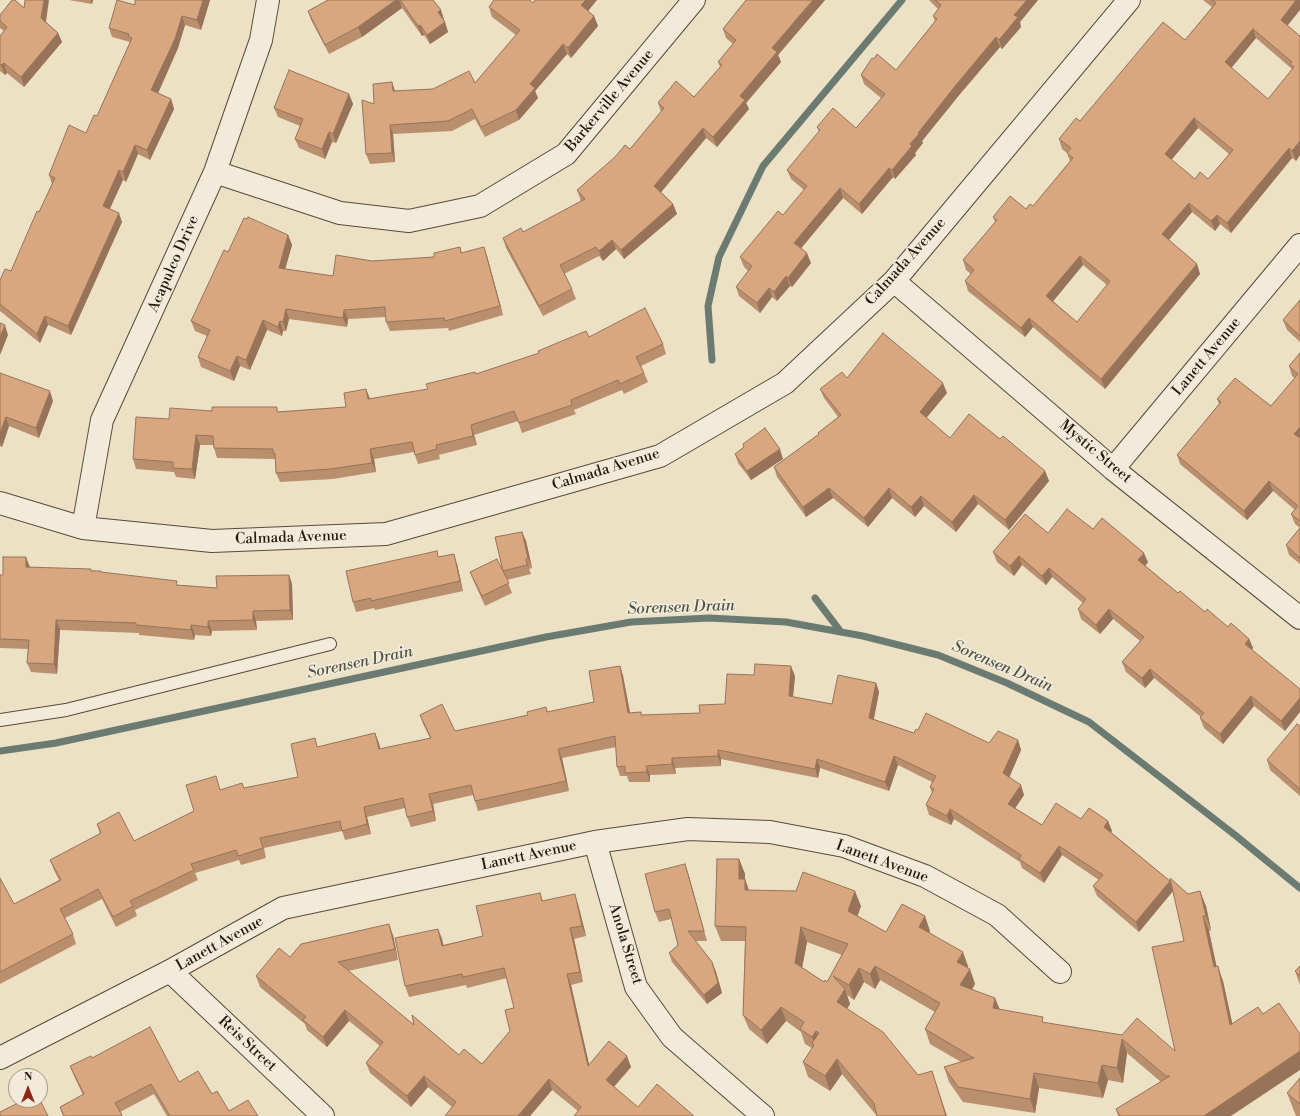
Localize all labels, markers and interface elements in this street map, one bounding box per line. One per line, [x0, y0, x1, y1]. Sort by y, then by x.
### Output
street label: Barkerville Avenue [562, 46, 658, 156]
street label: Acapulco Drive [145, 213, 203, 315]
street label: Calmada Avenue [862, 214, 950, 310]
street label: Lanett Avenue [1169, 314, 1245, 400]
street label: Mystic Street [1055, 417, 1135, 487]
street label: Calmada Avenue [550, 445, 662, 495]
street label: Calmada Avenue [235, 527, 347, 549]
water label: Sorensen Drain [627, 597, 735, 619]
water label: Sorensen Drain [949, 637, 1055, 697]
water label: Sorensen Drain [305, 642, 415, 684]
street label: Lanett Avenue [480, 837, 578, 875]
street label: Lanett Avenue [833, 837, 931, 887]
street label: Anola Street [604, 901, 646, 987]
street label: Lanett Avenue [173, 913, 267, 975]
street label: Reis Street [214, 1012, 280, 1076]
north arrow [8, 1068, 48, 1108]
text: N [24, 1070, 32, 1084]

